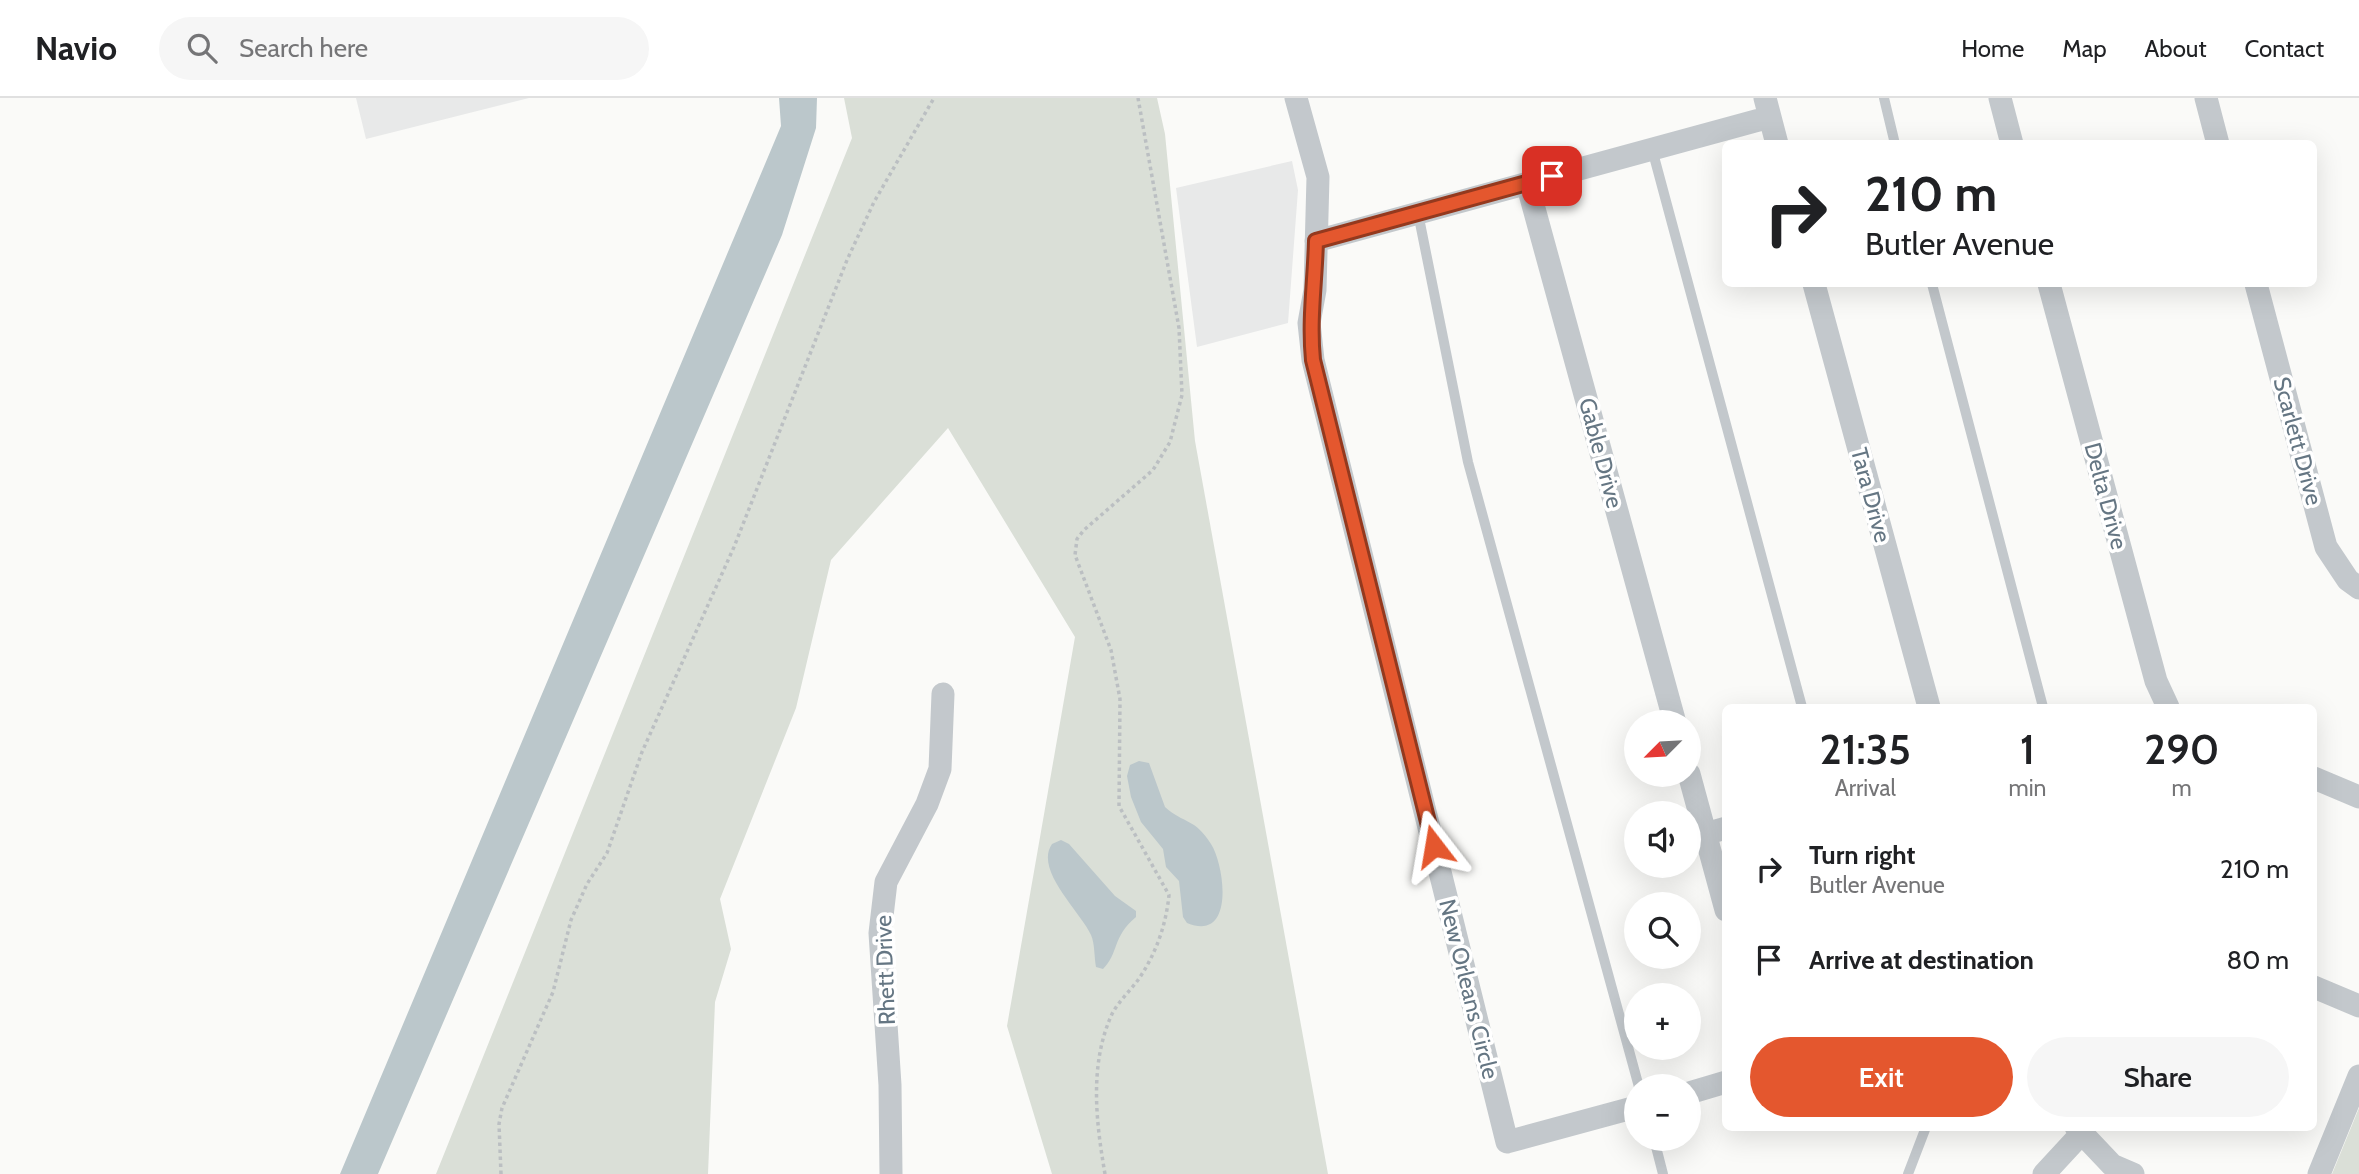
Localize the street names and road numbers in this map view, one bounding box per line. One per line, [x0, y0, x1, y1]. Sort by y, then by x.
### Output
street label: Scarlett Drive [2267, 374, 2329, 508]
street label: Gable Drive [1573, 395, 1629, 511]
street label: Delta Drive [2078, 440, 2134, 553]
street label: Tara Drive [1845, 445, 1897, 546]
street label: New Orleans Circle [1433, 896, 1505, 1082]
street label: Rhett Drive [869, 914, 901, 1026]

